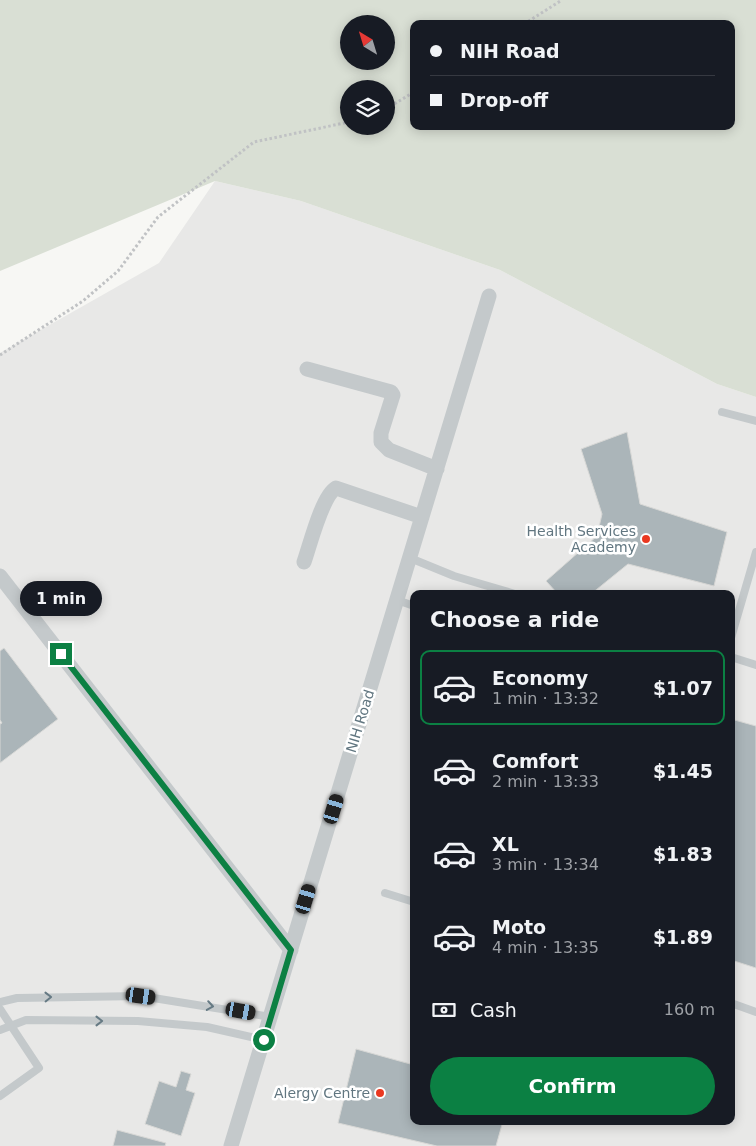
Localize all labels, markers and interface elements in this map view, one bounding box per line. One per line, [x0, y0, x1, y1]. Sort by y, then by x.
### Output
north arrow [340, 15, 395, 70]
map controls [340, 15, 395, 135]
text: NIH Road [460, 40, 560, 62]
button: layers [340, 80, 395, 135]
text: Drop-off [460, 89, 548, 111]
place label: Health Services Academy [527, 523, 636, 555]
marker: Health Services Academy [640, 533, 652, 545]
callout: 1 min [20, 582, 102, 616]
text: 1 min [36, 589, 86, 608]
text: Choose a ride [430, 607, 599, 632]
route end [50, 643, 72, 665]
icon: car [432, 665, 477, 710]
text: Economy [492, 667, 588, 689]
text: $1.07 [653, 677, 713, 699]
street label: NIH Road [343, 688, 377, 754]
text: 1 min · 13:32 [492, 689, 599, 708]
icon: car [432, 748, 477, 793]
text: Comfort [492, 750, 579, 772]
text: $1.45 [653, 760, 713, 782]
text: 2 min · 13:33 [492, 772, 599, 791]
car [322, 792, 345, 826]
icon: car [432, 831, 477, 876]
text: XL [492, 833, 519, 855]
text: $1.83 [653, 843, 713, 865]
text: 3 min · 13:34 [492, 855, 599, 874]
car [294, 882, 317, 916]
icon: car [432, 914, 477, 959]
text: Moto [492, 916, 546, 938]
text: $1.89 [653, 926, 713, 948]
text: 4 min · 13:35 [492, 938, 599, 957]
car [125, 986, 156, 1006]
one-way arrow [44, 992, 52, 1002]
icon: cash [430, 996, 458, 1024]
text: Cash [470, 999, 517, 1021]
one-way arrow [206, 1000, 214, 1010]
text: 160 m [664, 1000, 715, 1019]
car [224, 1001, 257, 1021]
one-way arrow [96, 1016, 104, 1026]
route start [253, 1029, 275, 1051]
button: Confirm [430, 1057, 715, 1115]
place label: Alergy Centre [274, 1085, 370, 1101]
marker: Alergy Centre [374, 1087, 386, 1099]

